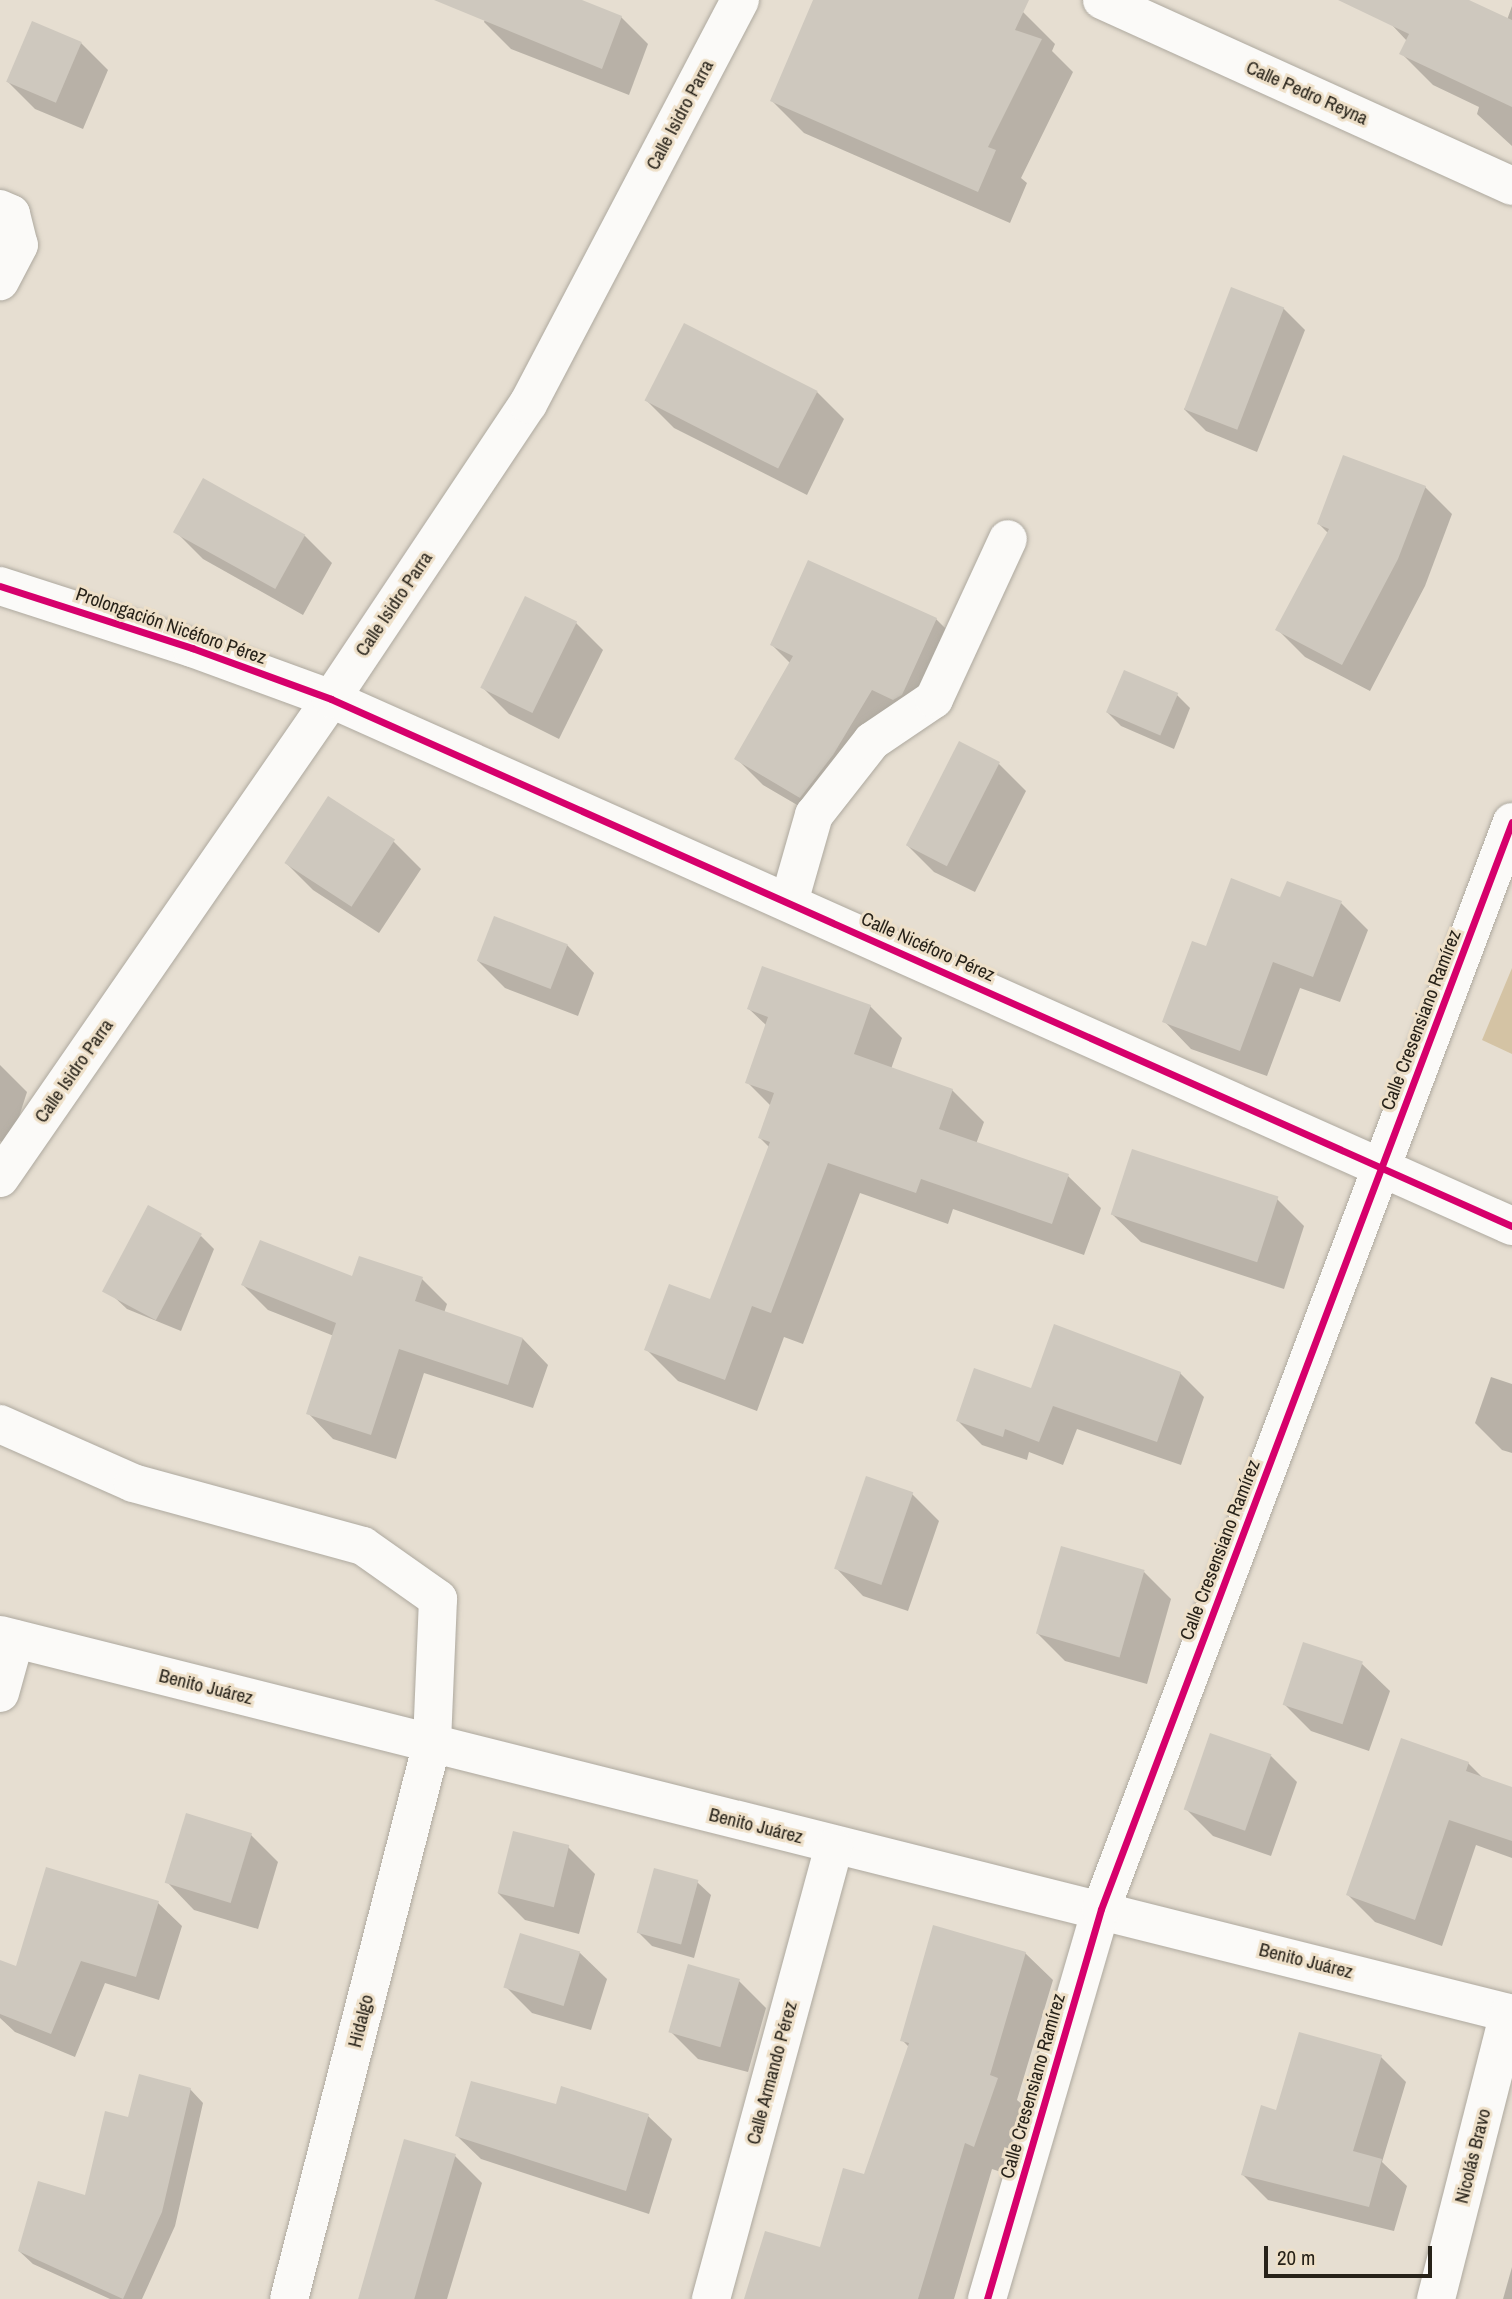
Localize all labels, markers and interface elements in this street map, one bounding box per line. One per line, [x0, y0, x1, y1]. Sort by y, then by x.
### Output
street label: Calle Isidro Parra [641, 56, 719, 174]
street label: Calle Pedro Reyna [1243, 56, 1371, 130]
street label: Calle Isidro Parra [351, 547, 437, 661]
street label: Prolongación Nicéforo Pérez [73, 583, 269, 669]
street label: Calle Nicéforo Pérez [858, 907, 998, 987]
street label: Calle Cresensiano Ramírez [1376, 927, 1466, 1113]
street label: Calle Isidro Parra [30, 1015, 118, 1127]
street label: Calle Cresensiano Ramírez [1175, 1457, 1265, 1643]
street label: Benito Juárez [157, 1664, 255, 1710]
street label: Benito Juárez [707, 1803, 805, 1849]
street label: Benito Juárez [1257, 1938, 1355, 1984]
street label: Calle Cresensiano Ramírez [996, 1991, 1070, 2181]
street label: Hidalgo [343, 1992, 379, 2050]
street label: Calle Armando Pérez [742, 1999, 802, 2147]
street label: Nicolás Bravo [1450, 2106, 1496, 2206]
scale bar [1267, 2232, 1435, 2276]
text: 20 m [1277, 2243, 1315, 2272]

